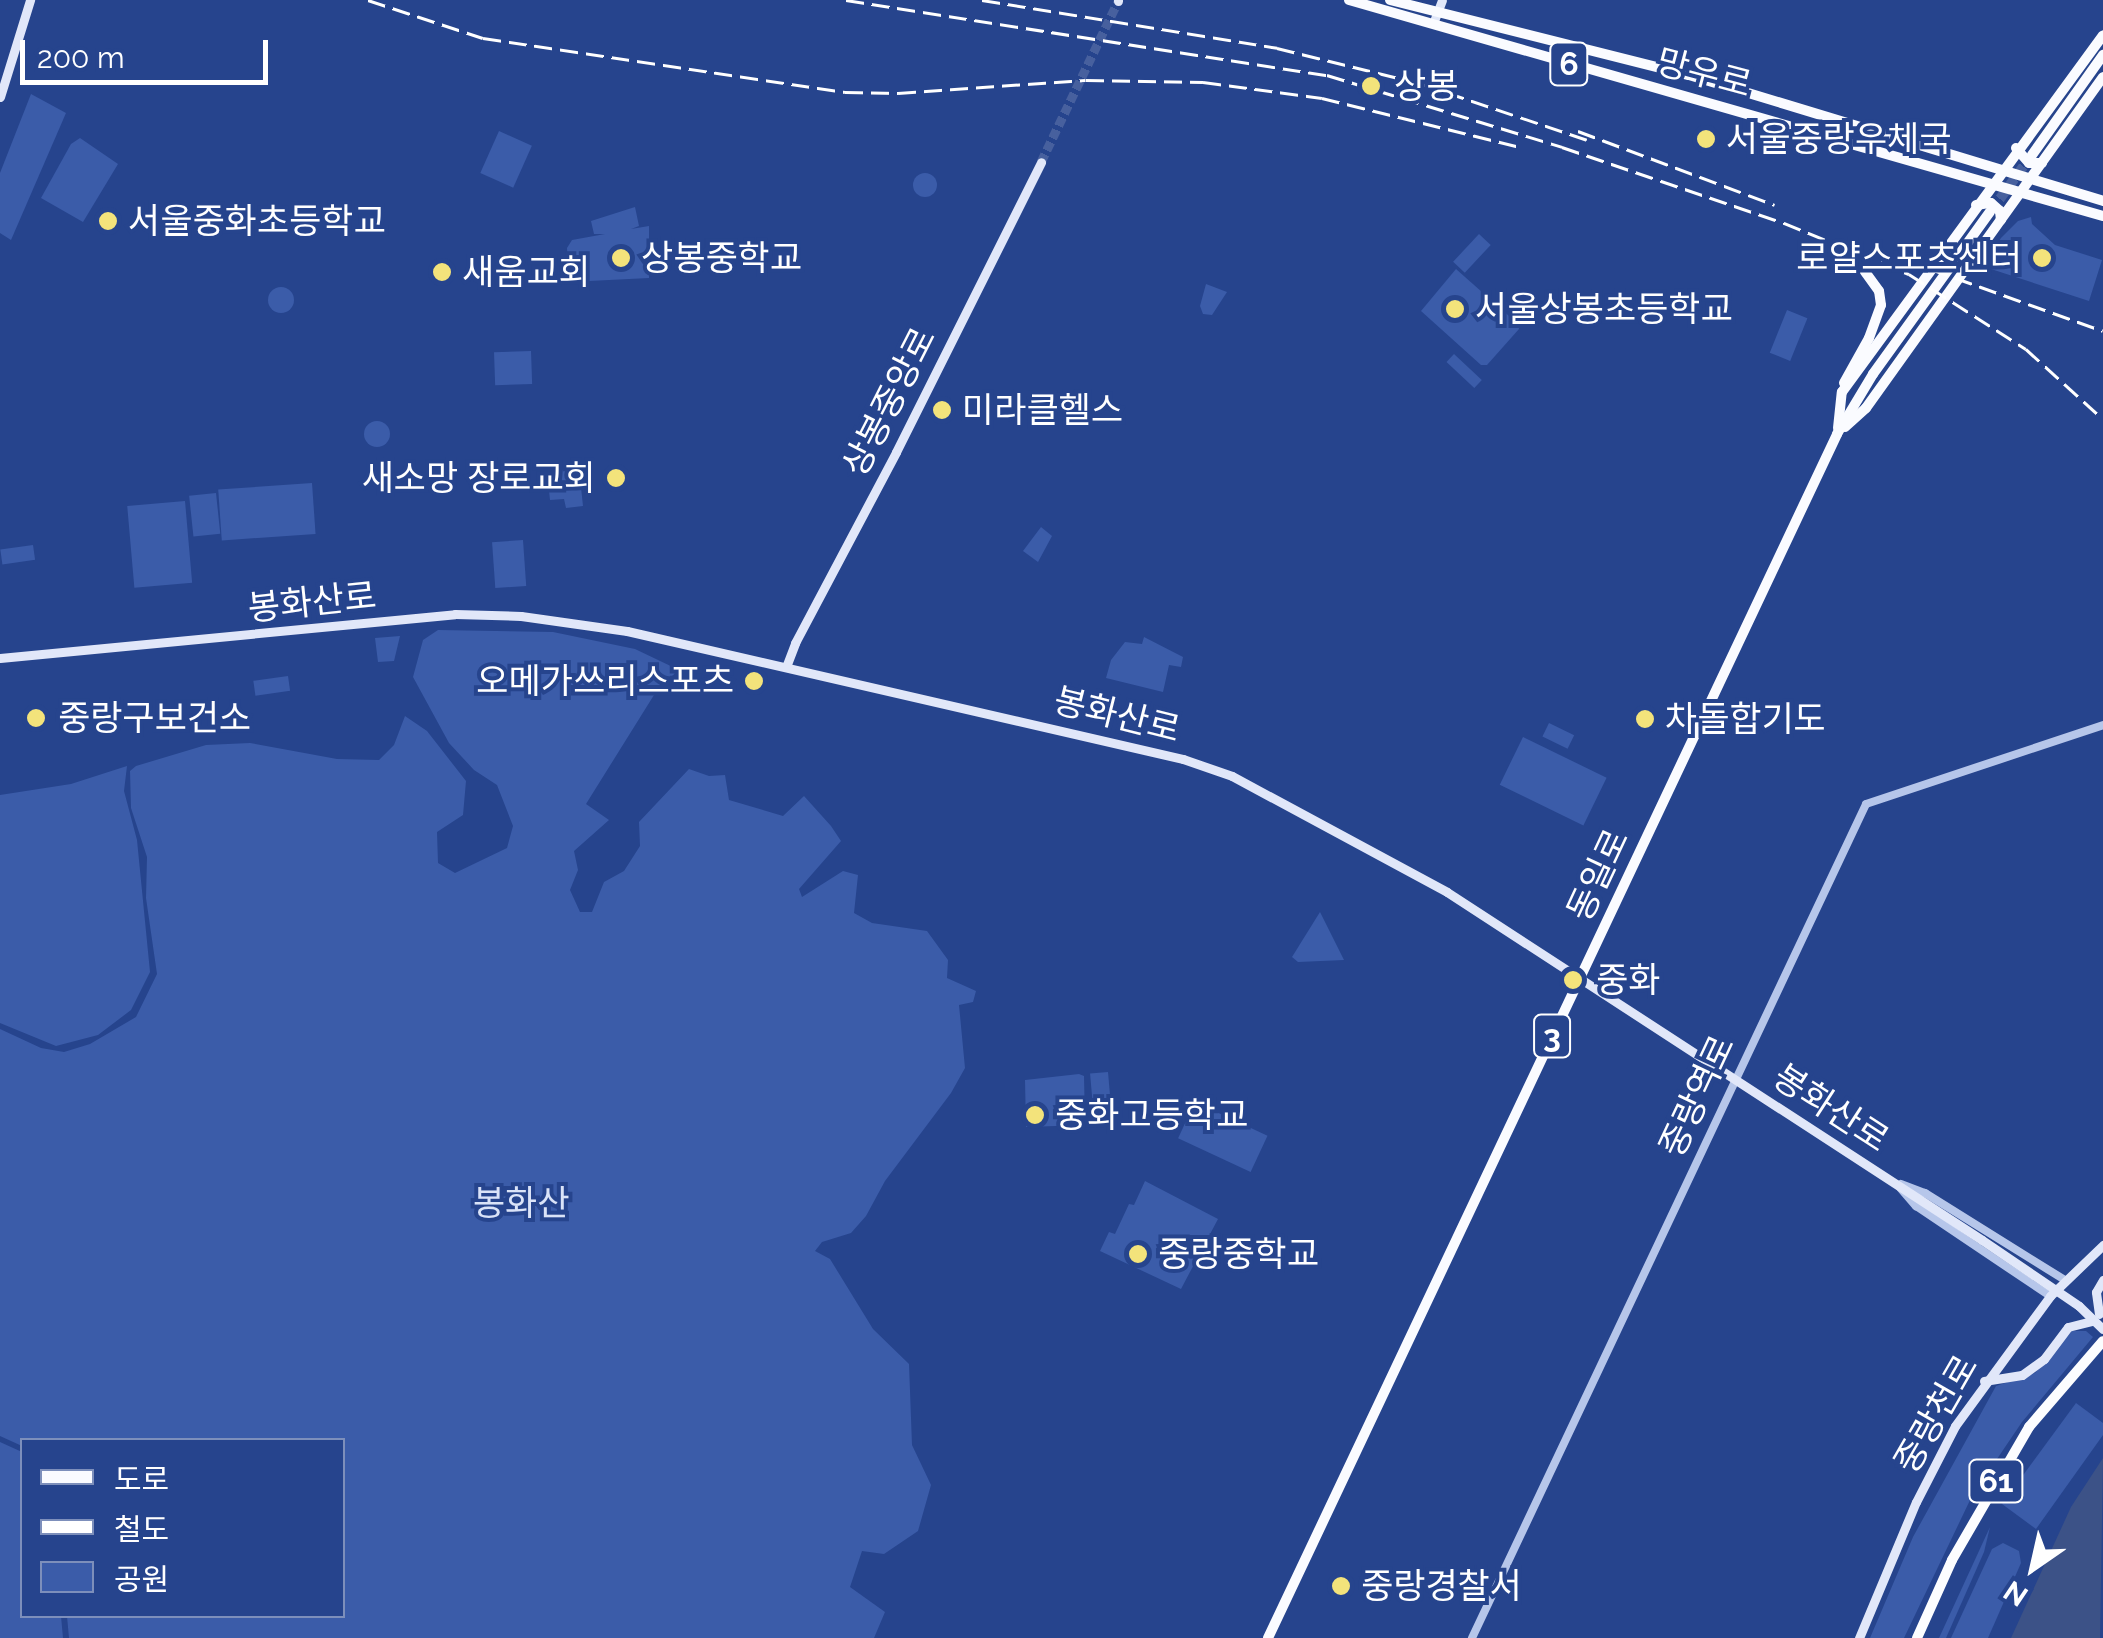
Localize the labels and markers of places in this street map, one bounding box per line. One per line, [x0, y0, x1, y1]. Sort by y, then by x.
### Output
place label: 상봉 [1394, 65, 1458, 107]
marker: 상봉 [1358, 73, 1384, 99]
place label: 서울중랑우체국 [1726, 118, 1951, 160]
marker: 서울중랑우체국 [1695, 128, 1717, 150]
place label: 서울중화초등학교 [128, 200, 386, 242]
marker: 서울중화초등학교 [97, 210, 119, 232]
place label: 상봉중학교 [641, 237, 802, 279]
place label: 로얄스포츠센터 [1797, 237, 2022, 279]
marker: 상봉중학교 [610, 247, 632, 269]
marker: 로얄스포츠센터 [2031, 247, 2053, 269]
place label: 새움교회 [462, 251, 591, 293]
marker: 새움교회 [431, 261, 453, 283]
place label: 서울상봉초등학교 [1475, 288, 1733, 330]
marker: 서울상봉초등학교 [1444, 298, 1466, 320]
place label: 미라클헬스 [962, 389, 1123, 431]
marker: 미라클헬스 [931, 399, 953, 421]
place label: 새소망 장로교회 [362, 457, 596, 499]
marker: 새소망 장로교회 [605, 467, 627, 489]
place label: 오메가쓰리스포츠 [476, 660, 734, 702]
marker: 오메가쓰리스포츠 [743, 670, 765, 692]
place label: 중랑구보건소 [58, 697, 251, 739]
place label: 차돌합기도 [1665, 698, 1826, 740]
marker: 중랑구보건소 [23, 705, 49, 731]
marker: 차돌합기도 [1634, 708, 1656, 730]
place label: 중화 [1596, 959, 1660, 1001]
marker: 중화 [1560, 967, 1586, 993]
place label: 중화고등학교 [1055, 1094, 1248, 1136]
marker: 중화고등학교 [1024, 1104, 1046, 1126]
place label: 중랑중학교 [1158, 1233, 1319, 1275]
marker: 중랑중학교 [1127, 1243, 1149, 1265]
place label: 중랑경찰서 [1361, 1565, 1522, 1607]
marker: 중랑경찰서 [1330, 1575, 1352, 1597]

